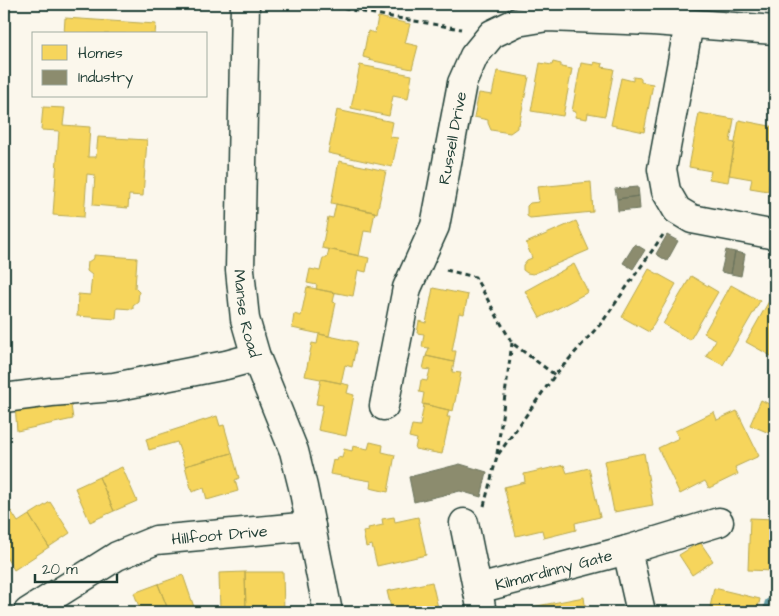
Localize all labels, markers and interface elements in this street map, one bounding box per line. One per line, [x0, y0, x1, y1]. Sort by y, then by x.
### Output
legend [32, 32, 208, 98]
text: Homes [78, 43, 123, 64]
text: Industry [78, 67, 133, 89]
street label: Russell Drive [433, 89, 472, 186]
street label: Manse Road [228, 268, 266, 360]
street label: Hillfoot Drive [171, 520, 269, 551]
street label: Kilmardinny Gate [493, 544, 615, 596]
scale bar [35, 551, 118, 583]
text: 20 m [42, 559, 78, 580]

